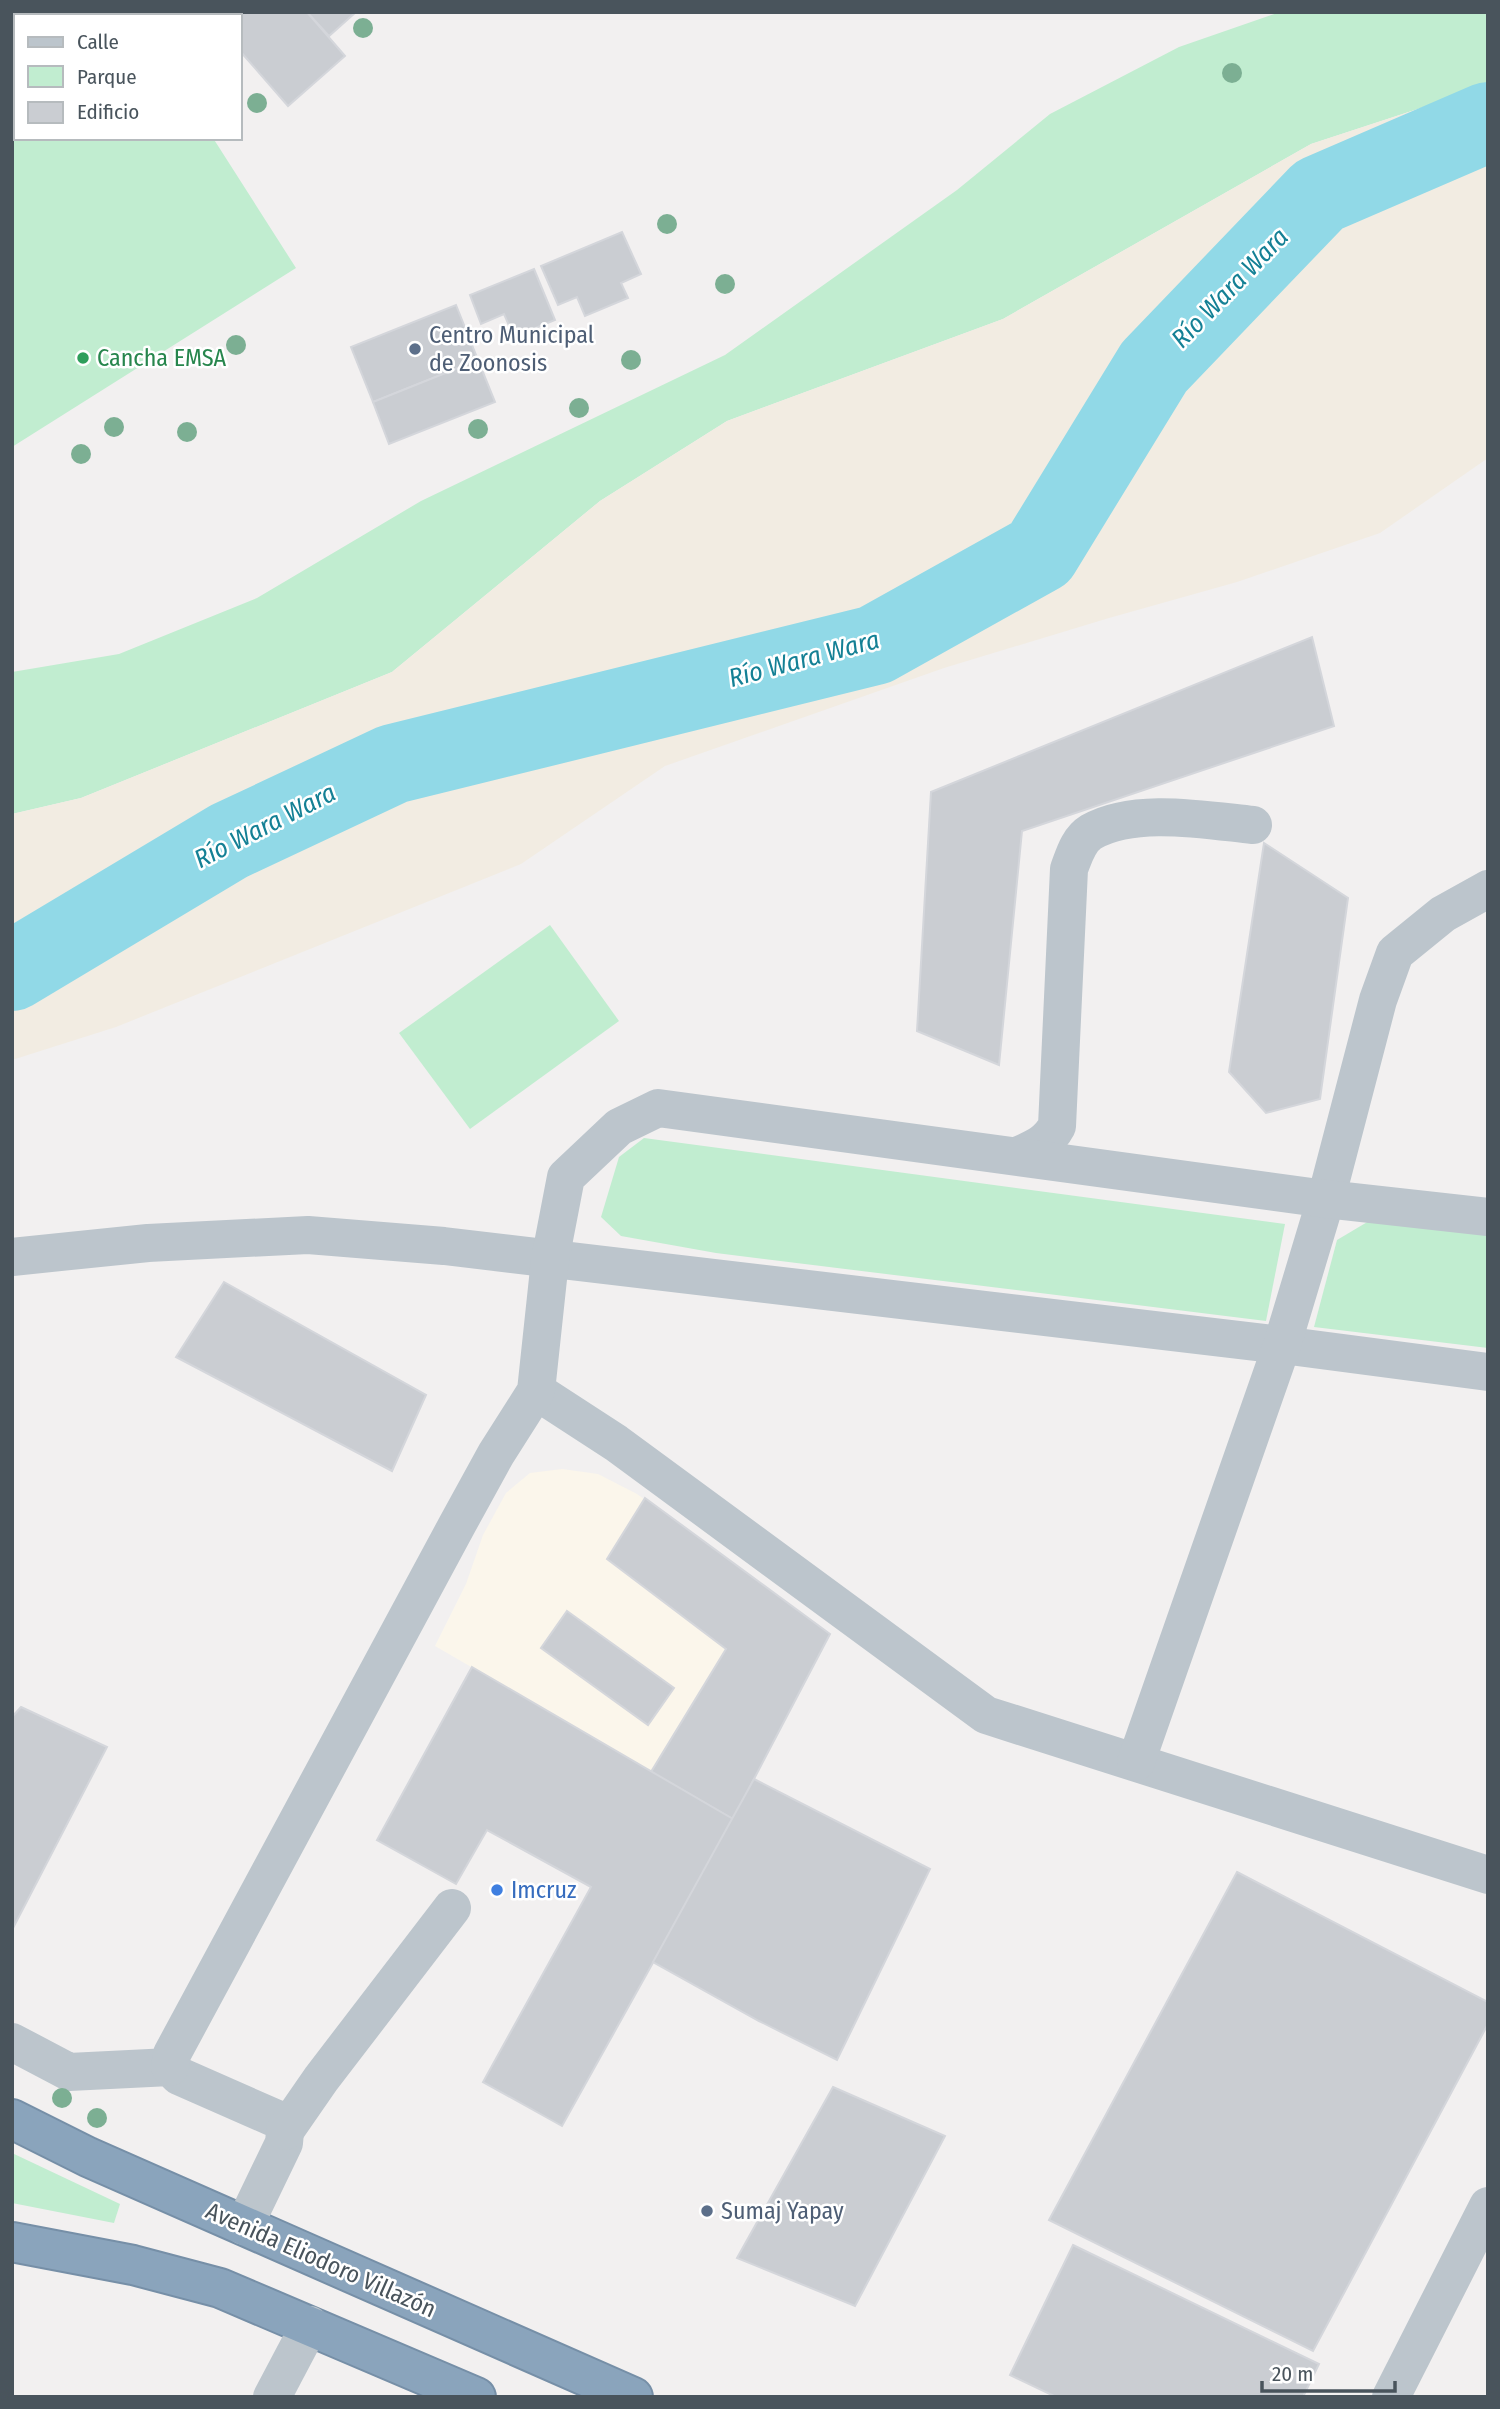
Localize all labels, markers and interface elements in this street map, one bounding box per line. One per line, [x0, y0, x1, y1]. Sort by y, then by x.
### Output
legend [14, 14, 242, 140]
text: Calle [77, 29, 119, 55]
text: Parque [77, 64, 137, 90]
text: Edificio [77, 99, 139, 125]
water label: Río Wara Wara [1165, 222, 1295, 354]
place label: Centro Municipal de Zoonosis [429, 321, 594, 377]
marker: Centro Municipal de Zoonosis [407, 341, 423, 357]
place label: Cancha EMSA [97, 344, 226, 372]
marker: Cancha EMSA [75, 350, 91, 366]
water label: Río Wara Wara [725, 624, 883, 694]
water label: Río Wara Wara [189, 777, 341, 875]
place label: Imcruz [511, 1876, 576, 1904]
marker: Imcruz [489, 1882, 505, 1898]
street label: Avenida Eliodoro Villazón [202, 2197, 440, 2323]
place label: Sumaj Yapay [721, 2197, 844, 2225]
marker: Sumaj Yapay [699, 2203, 715, 2219]
scale bar [1262, 2350, 1395, 2394]
text: 20 m [1272, 2361, 1313, 2387]

